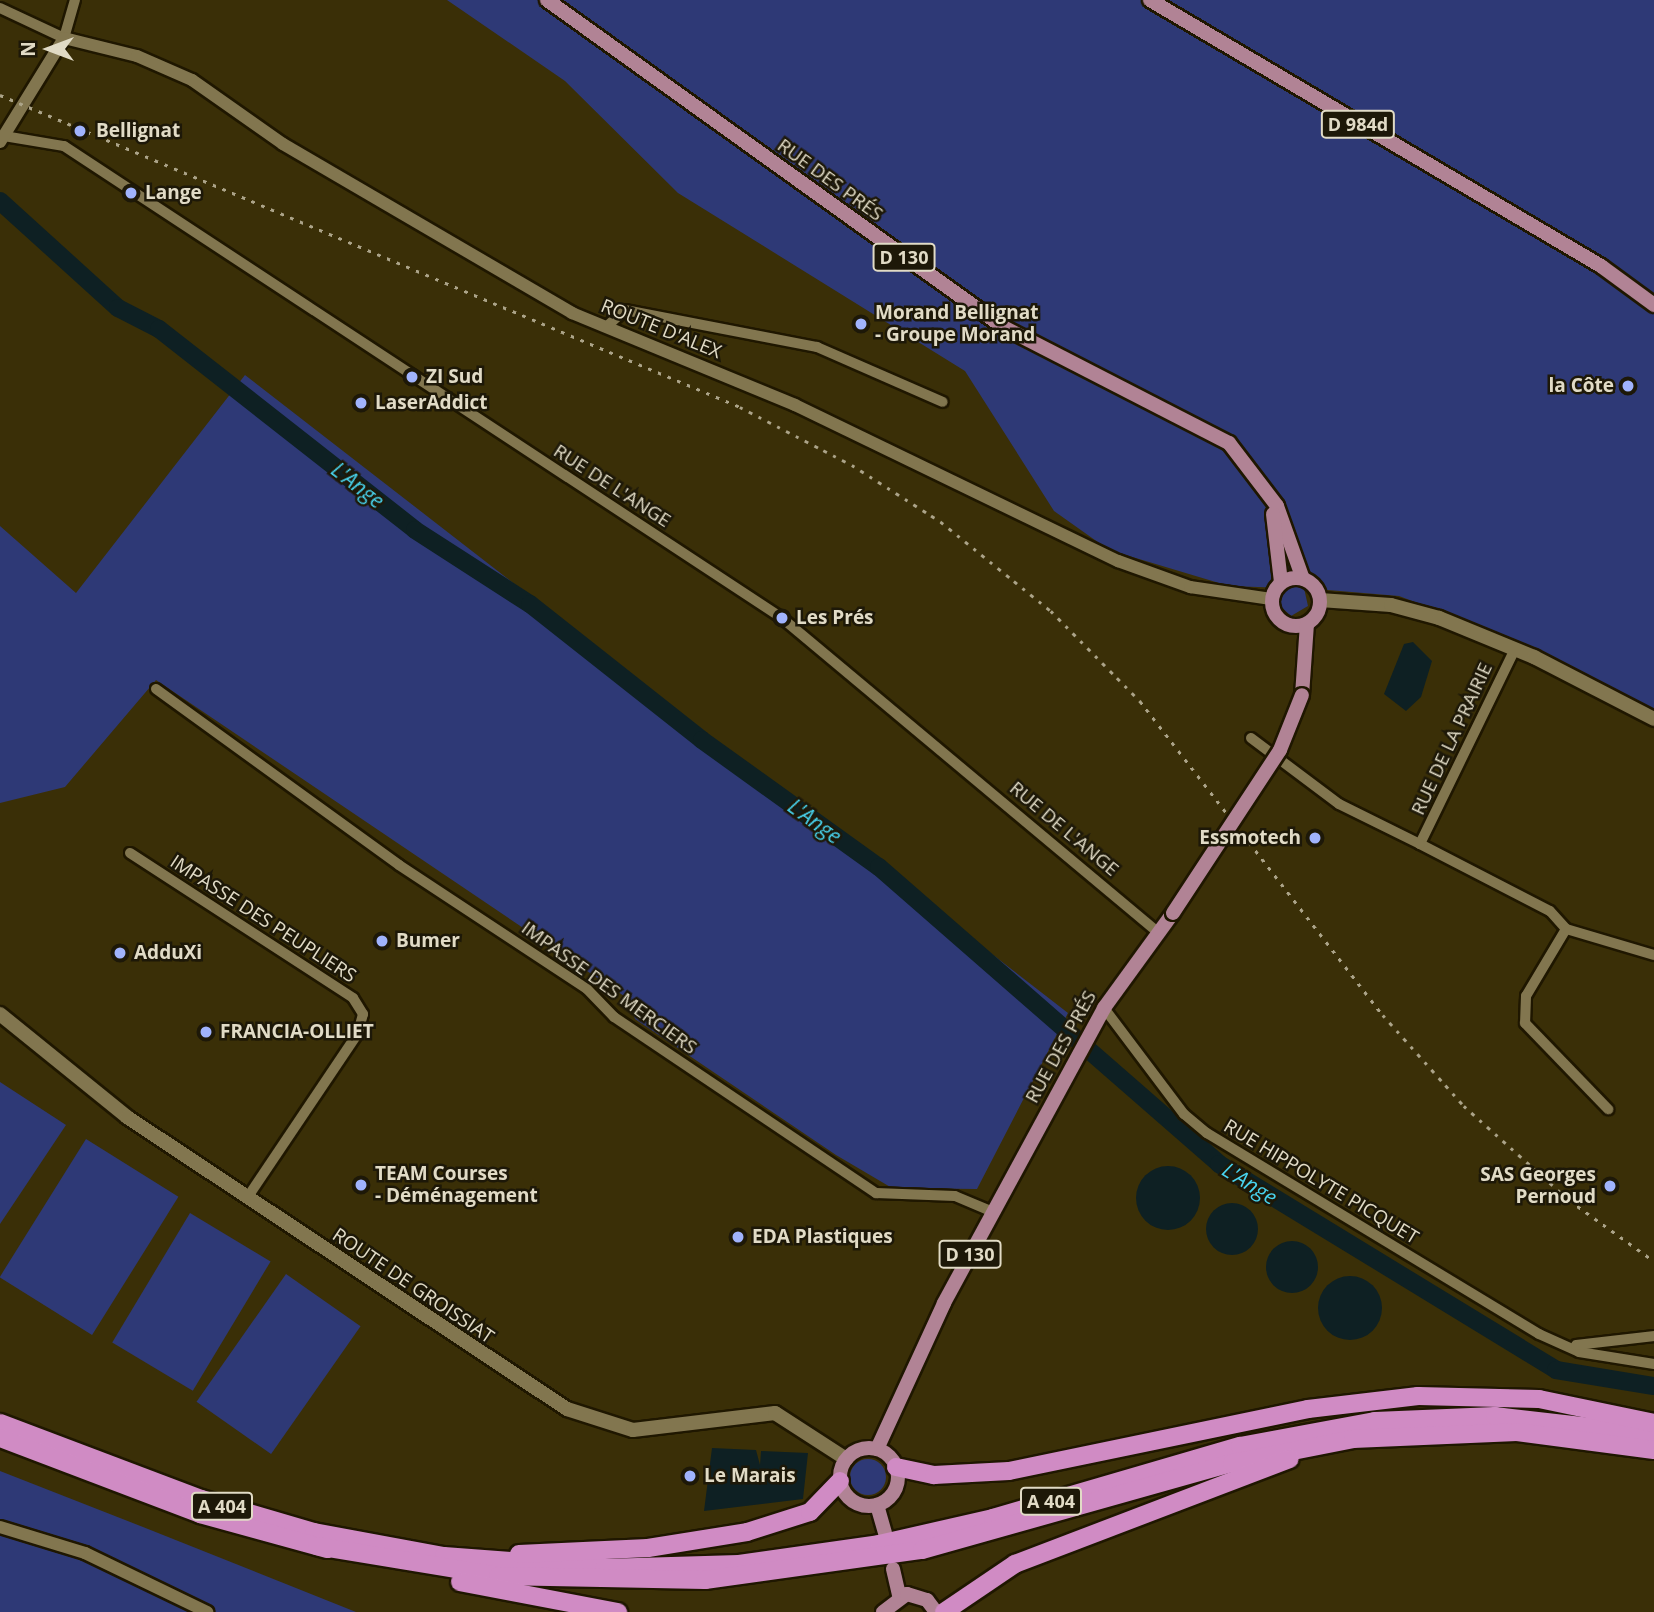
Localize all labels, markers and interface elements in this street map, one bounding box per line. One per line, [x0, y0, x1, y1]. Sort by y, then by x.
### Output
north arrow [14, 14, 84, 84]
text: N [15, 41, 41, 57]
road number: D 984d [1320, 110, 1396, 139]
place label: Bellignat [96, 120, 180, 142]
marker: Bellignat [70, 121, 90, 141]
street label: RUE DES PRÉS [773, 134, 887, 226]
place label: Lange [145, 182, 202, 204]
marker: Lange [123, 185, 139, 201]
road number: D 130 [872, 243, 936, 272]
street label: ROUTE D'ALEX [598, 295, 724, 363]
place label: Morand Bellignat - Groupe Morand [875, 302, 1039, 346]
marker: Morand Bellignat - Groupe Morand [853, 316, 869, 332]
place label: ZI Sud [426, 366, 483, 388]
marker: ZI Sud [404, 369, 420, 385]
place label: la Côte [1548, 375, 1614, 397]
marker: la Côte [1620, 378, 1636, 394]
place label: LaserAddict [375, 392, 487, 414]
marker: LaserAddict [353, 395, 369, 411]
street label: RUE DE L'ANGE [549, 440, 675, 532]
water label: L'Ange [327, 457, 389, 513]
place label: Les Prés [796, 607, 874, 629]
marker: Les Prés [774, 610, 790, 626]
street label: RUE DE LA PRAIRIE [1407, 659, 1497, 819]
street label: RUE DE L'ANGE [1005, 777, 1123, 881]
water label: L'Ange [783, 793, 847, 849]
place label: Essmotech [1199, 827, 1301, 849]
marker: Essmotech [1307, 830, 1323, 846]
street label: IMPASSE DES PEUPLIERS [166, 850, 360, 988]
street label: IMPASSE DES MERCIERS [517, 917, 701, 1059]
place label: Bumer [396, 930, 460, 952]
marker: Bumer [374, 933, 390, 949]
place label: AdduXi [134, 942, 202, 964]
marker: AdduXi [112, 945, 128, 961]
street label: RUE DES PRÉS [1021, 987, 1101, 1107]
place label: FRANCIA-OLLIET [220, 1021, 374, 1043]
marker: FRANCIA-OLLIET [198, 1024, 214, 1040]
street label: RUE HIPPOLYTE PICQUET [1220, 1115, 1422, 1249]
water label: L'Ange [1218, 1156, 1282, 1210]
place label: TEAM Courses - Déménagement [375, 1163, 538, 1207]
place label: SAS Georges Pernoud [1480, 1164, 1596, 1208]
marker: TEAM Courses - Déménagement [353, 1177, 369, 1193]
marker: SAS Georges Pernoud [1602, 1178, 1618, 1194]
street label: ROUTE DE GROISSIAT [328, 1223, 498, 1349]
place label: EDA Plastiques [752, 1226, 893, 1248]
marker: EDA Plastiques [730, 1229, 746, 1245]
road number: D 130 [939, 1240, 1002, 1268]
place label: Le Marais [704, 1465, 796, 1487]
marker: Le Marais [682, 1468, 698, 1484]
road number: A 404 [1020, 1486, 1082, 1516]
road number: A 404 [190, 1492, 254, 1520]

